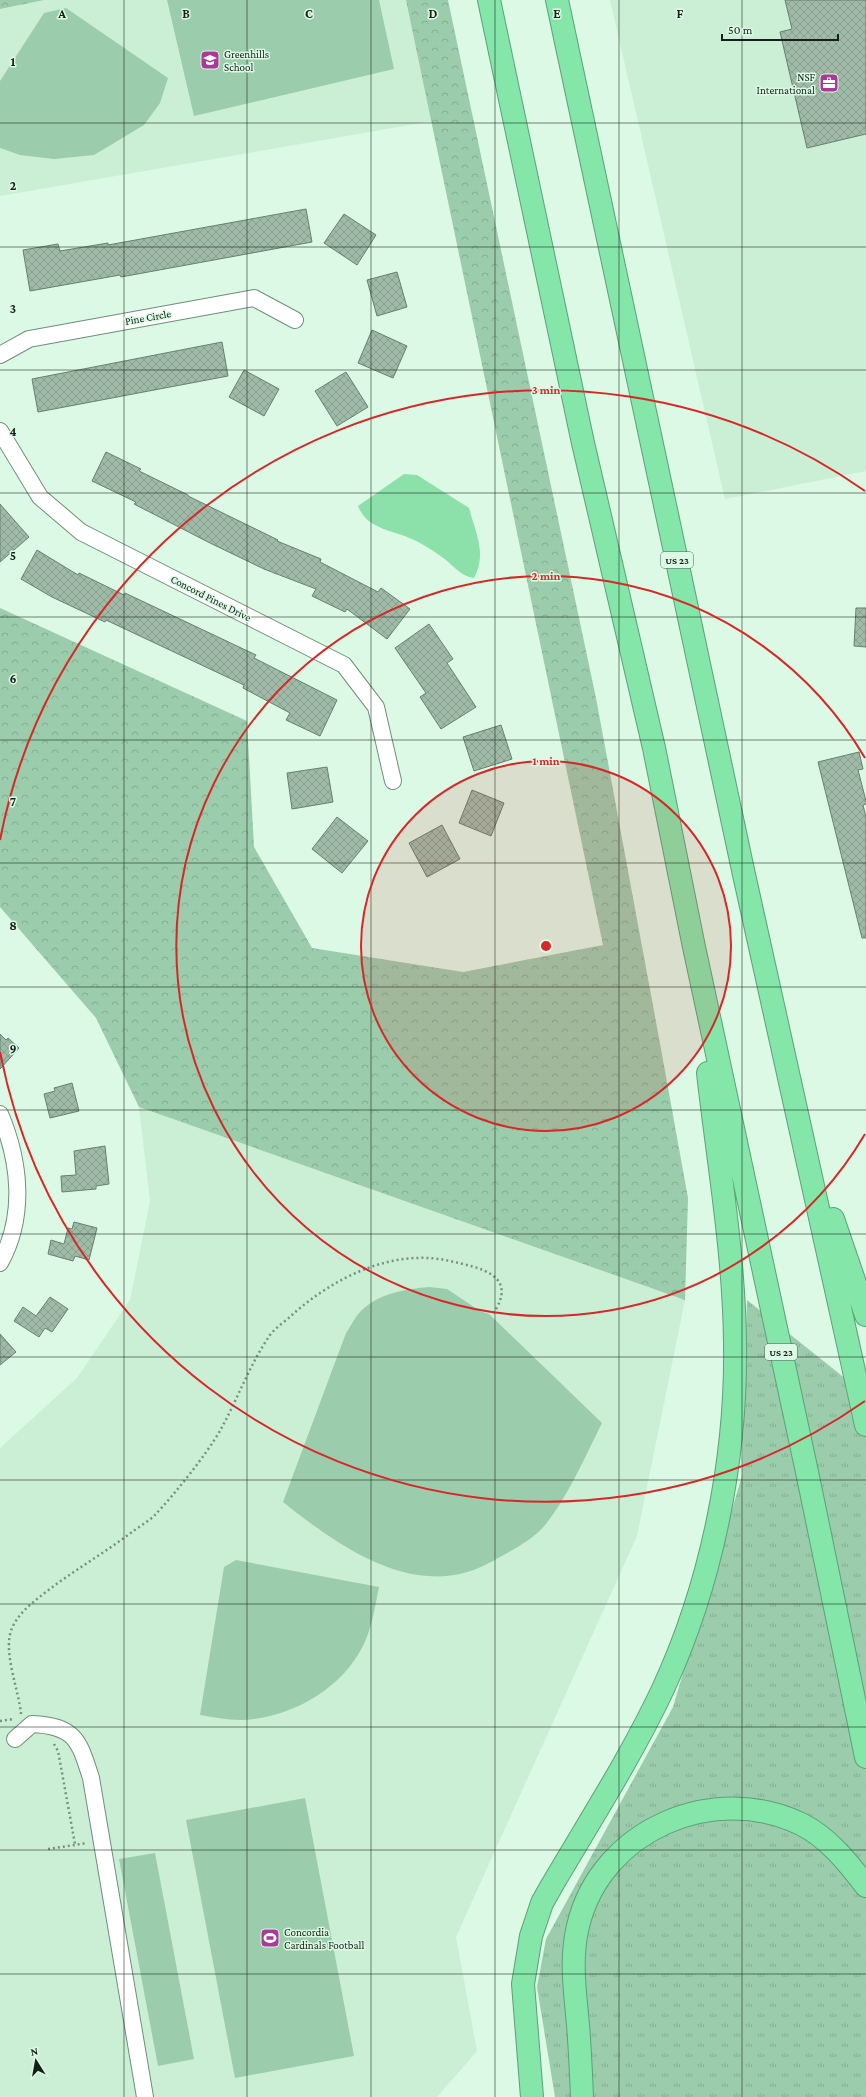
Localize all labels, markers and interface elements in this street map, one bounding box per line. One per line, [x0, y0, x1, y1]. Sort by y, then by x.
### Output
text: A [57, 6, 66, 21]
text: B [182, 6, 190, 21]
text: C [305, 6, 313, 21]
text: D [429, 6, 438, 21]
text: E [553, 6, 561, 21]
text: F [677, 6, 684, 21]
scale bar [722, 16, 838, 42]
text: 50 m [728, 23, 753, 37]
place label: Greenhills School [224, 48, 269, 73]
school or university icon: Greenhills School [199, 49, 221, 71]
text: 1 [11, 54, 16, 69]
place label: NSF International [757, 71, 816, 96]
office icon: NSF International [818, 72, 840, 94]
text: 2 [10, 178, 17, 193]
text: 3 [10, 301, 16, 316]
street label: Pine Circle [124, 307, 172, 327]
text: 3 min [532, 383, 560, 397]
text: 4 [9, 424, 17, 439]
text: 5 [10, 548, 16, 563]
road number: US 23 [661, 552, 693, 568]
text: 2 min [532, 569, 561, 583]
street label: Concord Pines Drive [169, 573, 253, 624]
text: 6 [9, 671, 17, 686]
text: 1 min [532, 754, 560, 768]
text: 7 [10, 794, 16, 809]
text: 8 [9, 918, 17, 933]
centre of rings [539, 939, 553, 953]
text: 9 [9, 1041, 17, 1056]
road number: US 23 [765, 1344, 797, 1360]
place label: Concordia Cardinals Football [284, 1926, 365, 1951]
sports icon: Concordia Cardinals Football [259, 1927, 281, 1949]
north arrow [16, 2041, 56, 2081]
text: N [29, 2044, 39, 2058]

